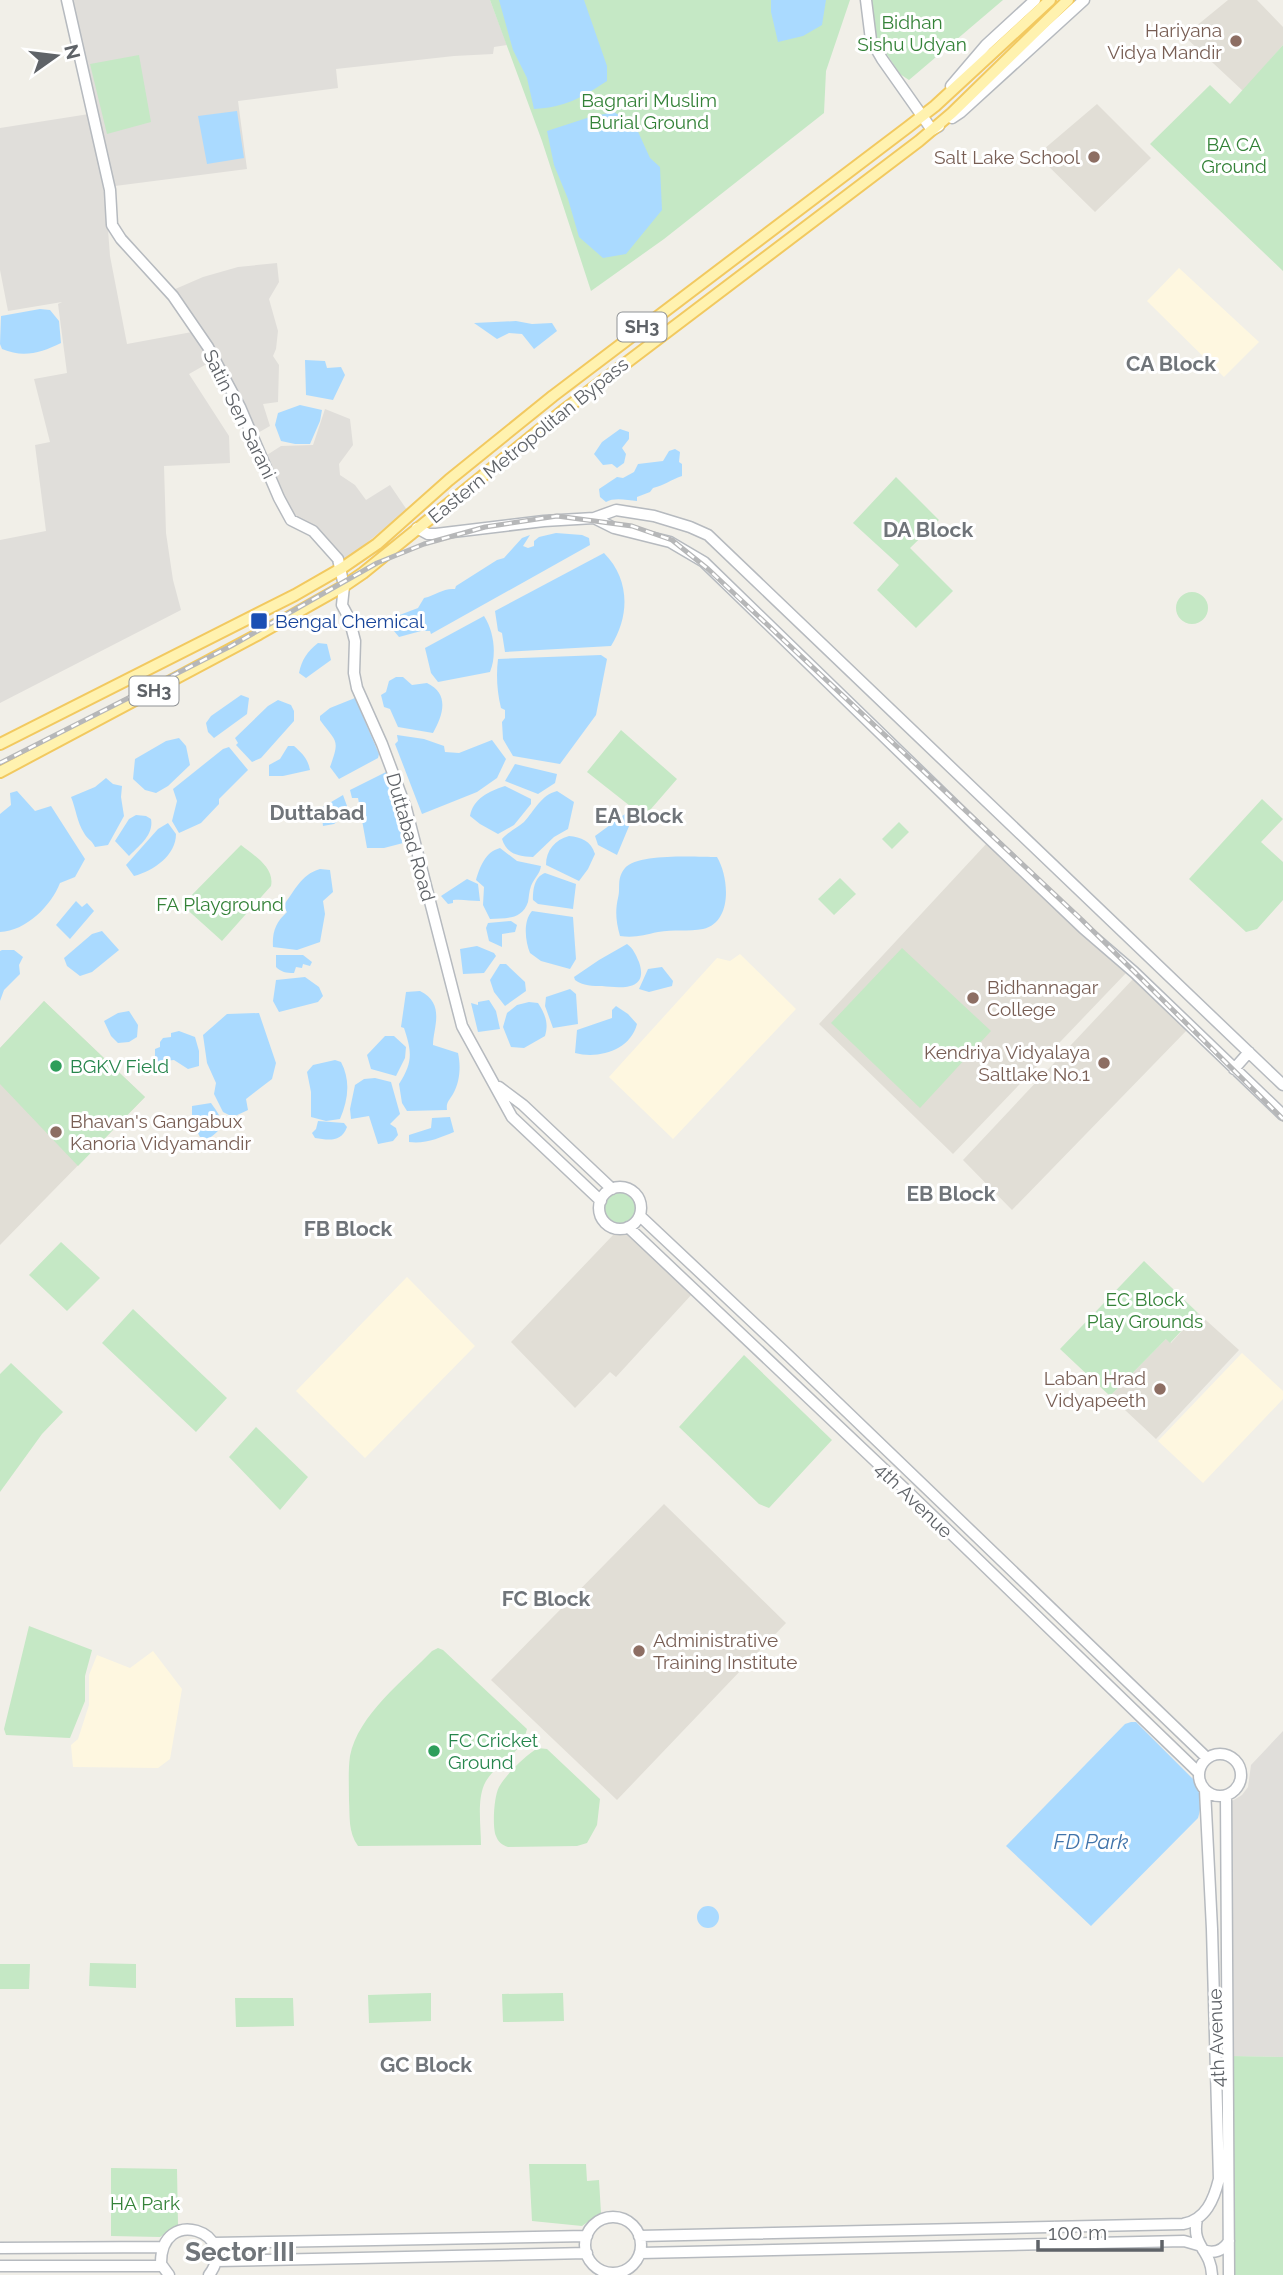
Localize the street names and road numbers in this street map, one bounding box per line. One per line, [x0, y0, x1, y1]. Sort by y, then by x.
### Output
road number: SH3 [618, 312, 666, 342]
street label: Satin Sen Sarani [199, 346, 281, 482]
street label: Eastern Metropolitan Bypass [424, 353, 632, 527]
road number: SH3 [130, 676, 178, 706]
street label: Duttabad Road [382, 770, 440, 904]
street label: 4th Avenue [871, 1458, 957, 1542]
street label: 4th Avenue [1203, 1988, 1229, 2088]

